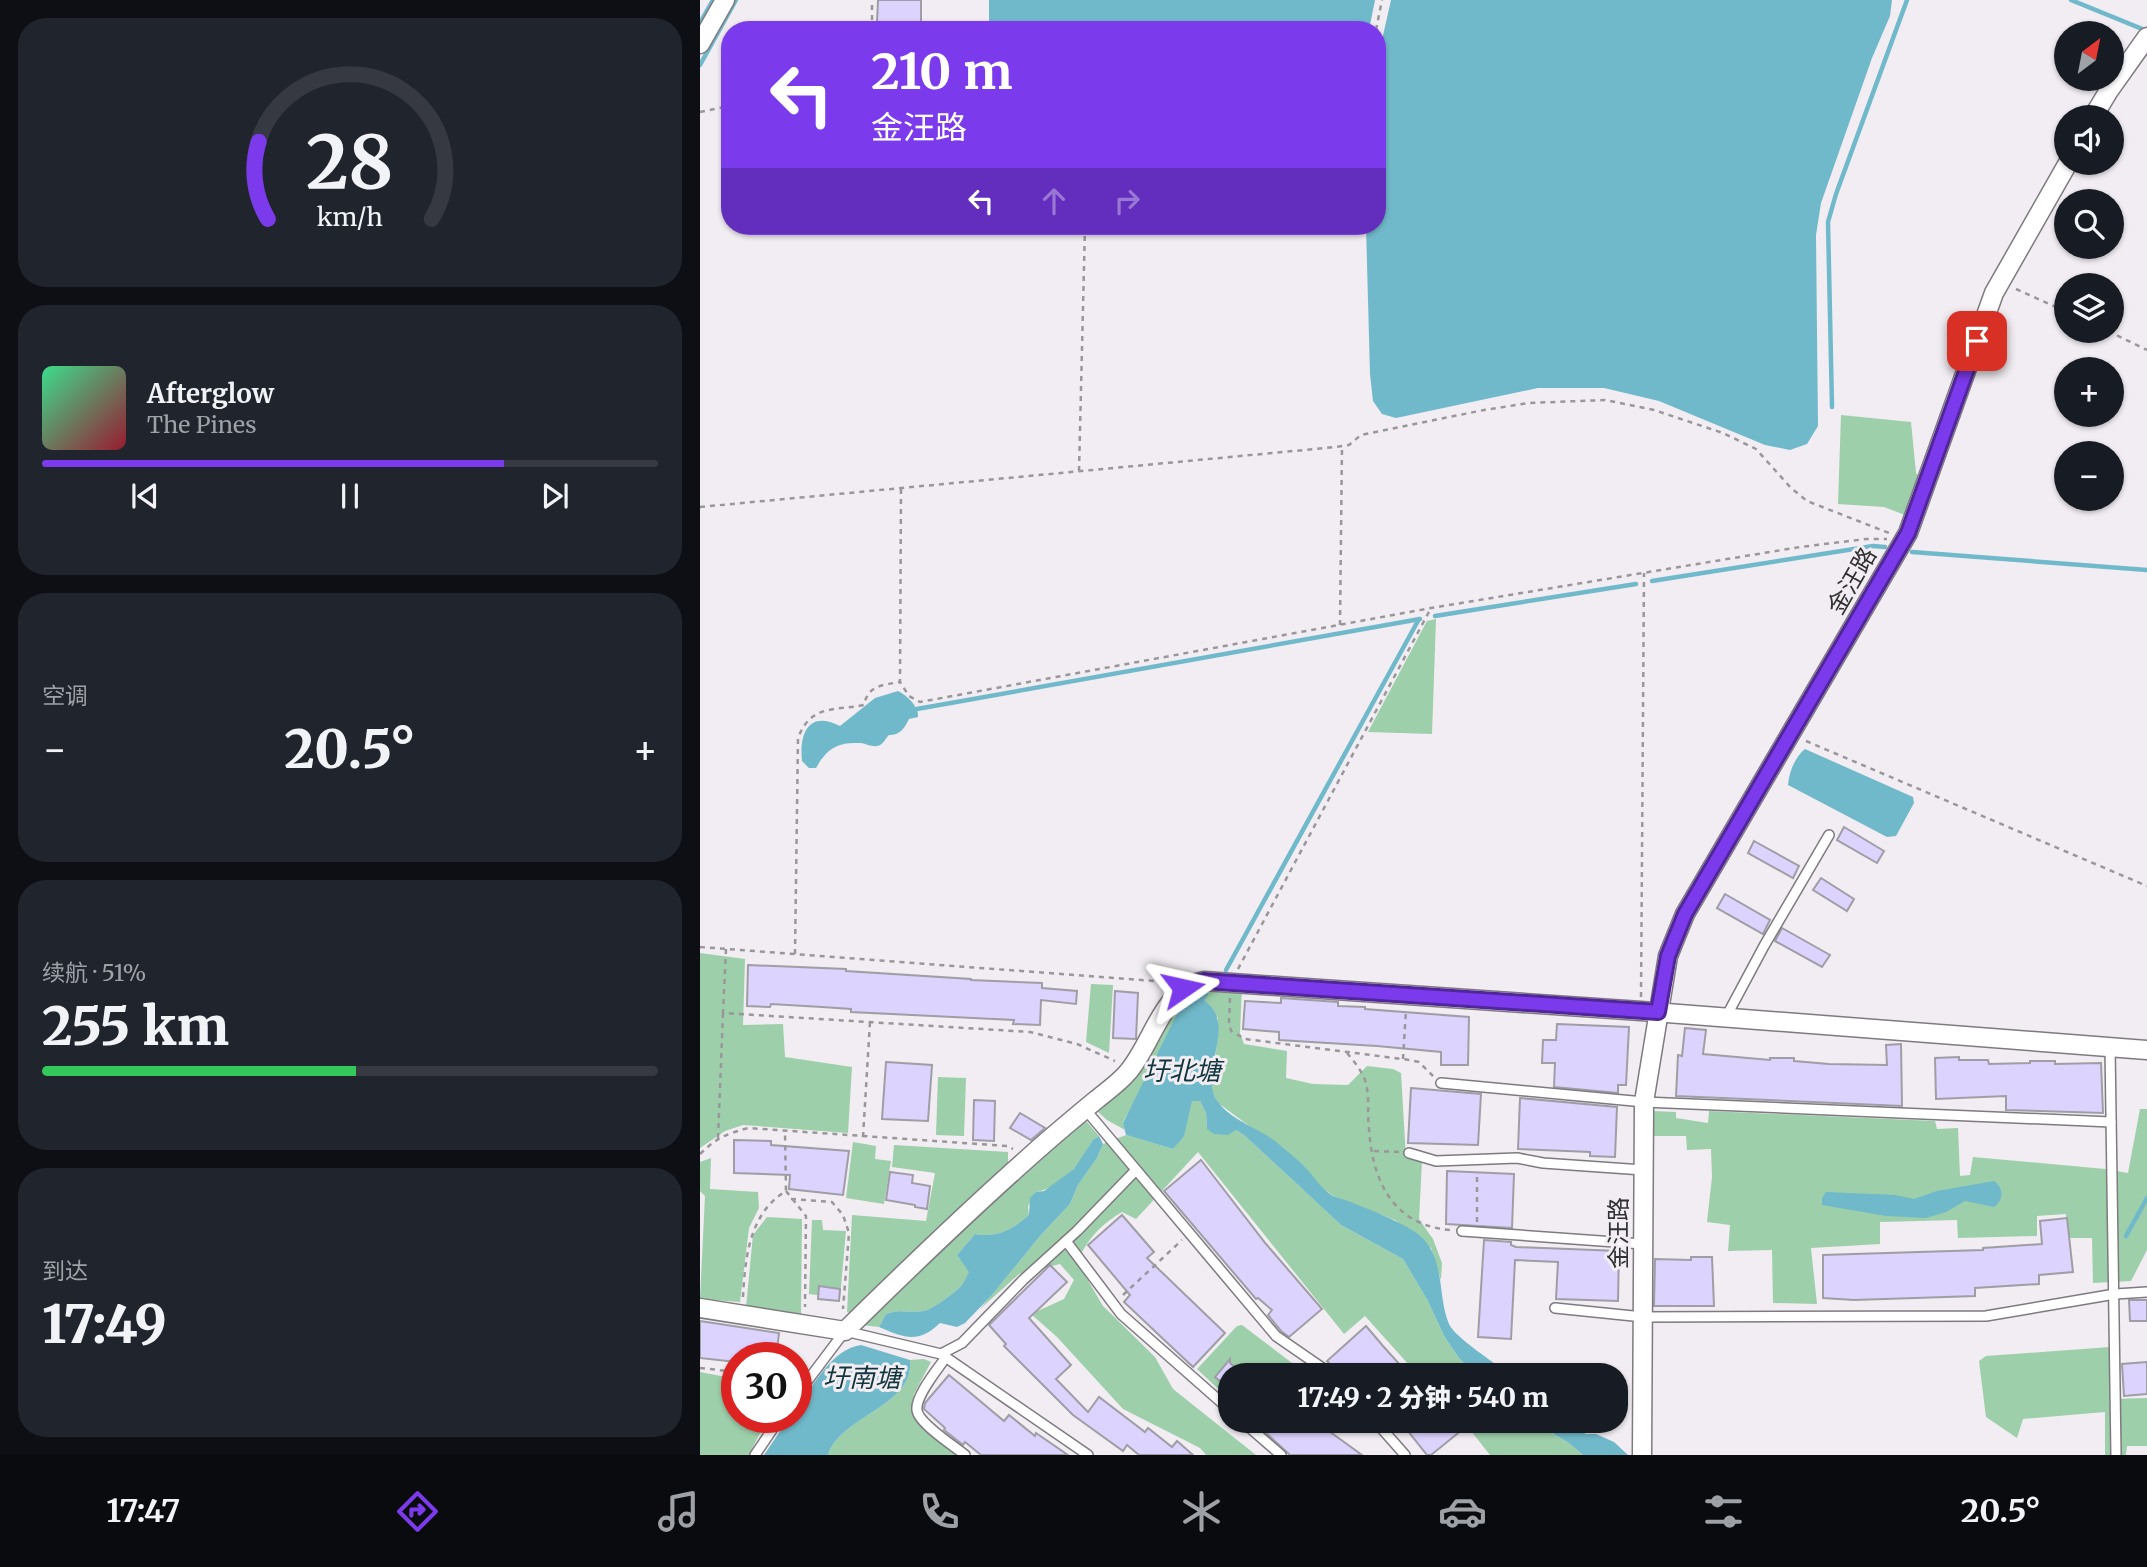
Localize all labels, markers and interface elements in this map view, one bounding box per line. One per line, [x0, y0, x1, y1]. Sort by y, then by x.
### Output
north arrow [2054, 21, 2124, 91]
map controls [2054, 21, 2124, 511]
text: 210 m [871, 41, 1012, 102]
icon: left [756, 49, 847, 140]
button: sound [2054, 105, 2124, 175]
text: 金汪路 [871, 108, 967, 148]
text: 28 [306, 117, 394, 209]
icon: left [962, 182, 1000, 220]
icon: ahead [1035, 182, 1073, 220]
icon: right [1108, 182, 1146, 220]
button: search [2054, 189, 2124, 259]
text: km/h [317, 201, 383, 233]
button: layers [2054, 273, 2124, 343]
pin [1947, 311, 2007, 371]
icon: arrive [1958, 322, 1996, 360]
button: + [2054, 357, 2124, 427]
text: Afterglow [147, 377, 274, 410]
text: The Pines [147, 410, 257, 439]
button: − [2054, 441, 2124, 511]
icon: previous [126, 477, 164, 515]
icon: pause [331, 477, 369, 515]
icon: next [536, 477, 574, 515]
street label: 金汪路 [1820, 542, 1883, 620]
text: 空调 [42, 681, 88, 710]
text: 20.5° [284, 717, 416, 782]
text: − [42, 726, 67, 773]
text: + [633, 726, 658, 773]
position arrow [1146, 951, 1220, 1025]
text: 续航 · 51% [42, 958, 146, 987]
text: 255 km [42, 994, 229, 1059]
water label: 圩北塘 [1143, 1054, 1225, 1087]
street label: 金汪路 [1603, 1197, 1634, 1269]
text: 到达 [42, 1256, 88, 1285]
text: 17:49 [42, 1292, 167, 1357]
speed limit sign: 30 [721, 1342, 812, 1433]
water label: 圩南塘 [823, 1361, 905, 1394]
text: 17:49 · 2 分钟 · 540 m [1298, 1381, 1548, 1414]
icon: directions [393, 1487, 442, 1536]
icon: music [654, 1487, 703, 1536]
icon: phone [915, 1487, 964, 1536]
icon: climate [1177, 1487, 1226, 1536]
icon: car [1438, 1487, 1487, 1536]
icon: filters [1699, 1487, 1748, 1536]
text: 17:47 [106, 1491, 180, 1531]
text: 20.5° [1961, 1491, 2041, 1531]

